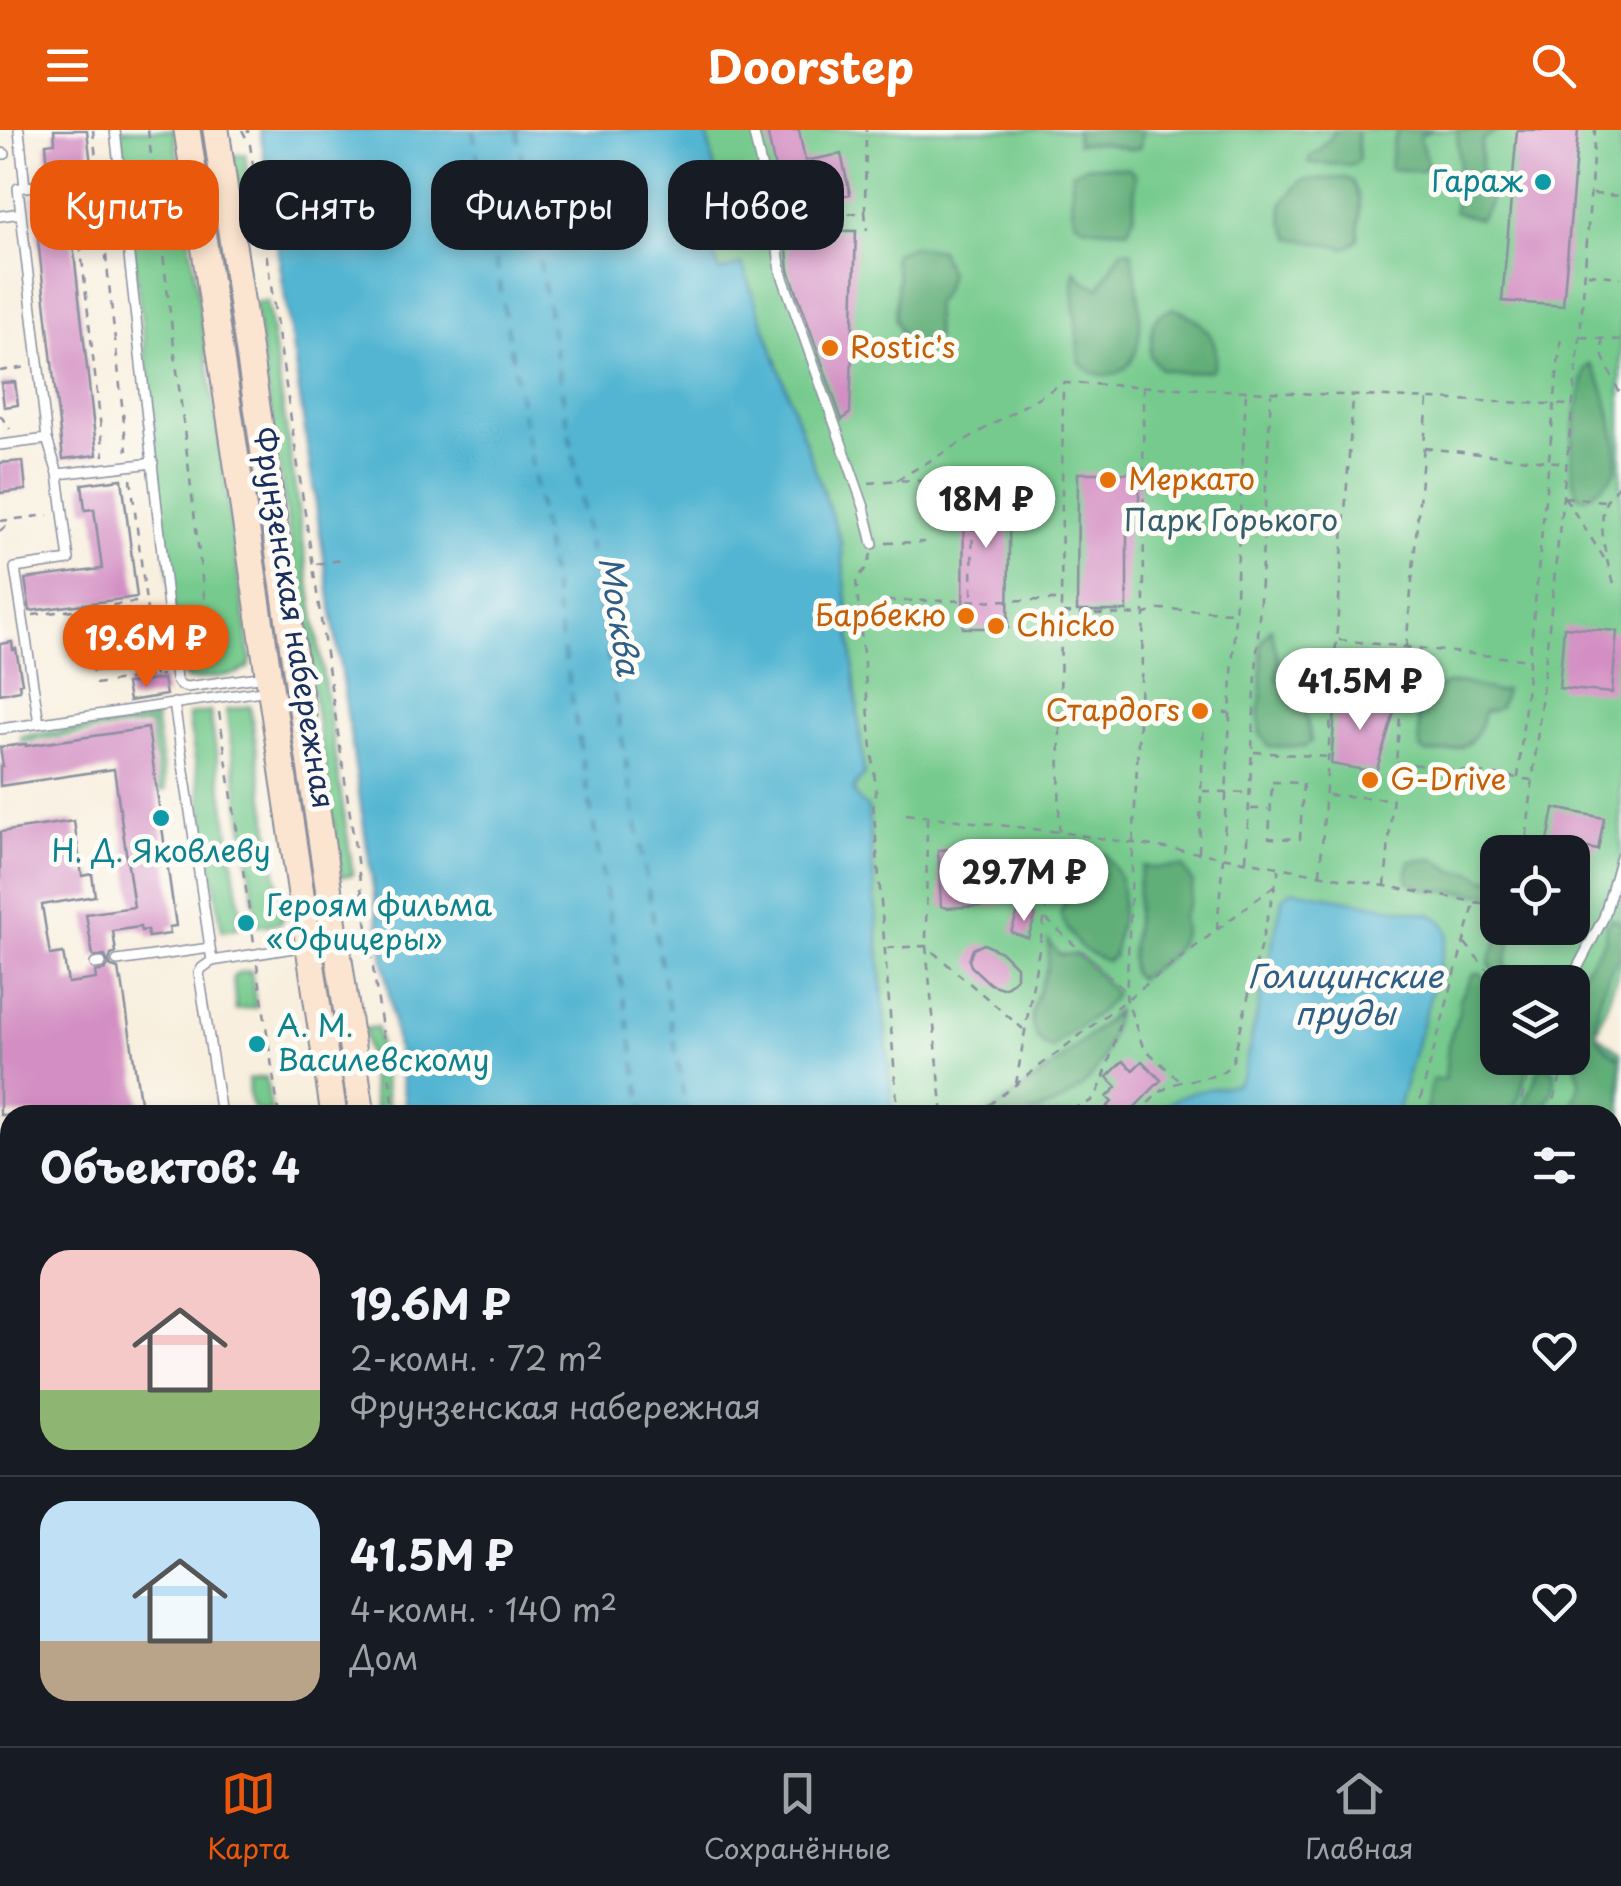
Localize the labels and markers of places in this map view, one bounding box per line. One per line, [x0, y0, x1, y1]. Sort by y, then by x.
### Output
place label: Гараж [1431, 157, 1523, 202]
marker: Гараж [1532, 171, 1554, 193]
place label: Rostic's [850, 323, 956, 368]
marker: Rostic's [819, 337, 841, 359]
place label: Меркато [1128, 455, 1255, 500]
pin: 18M ₽ [916, 466, 1056, 551]
marker: Меркато [1097, 469, 1119, 491]
place label: Барбекю [815, 591, 946, 636]
place label: Chicko [1016, 601, 1115, 646]
pin: 19.6M ₽ [54, 605, 238, 690]
marker: Барбекю [955, 605, 977, 627]
marker: Chicko [985, 615, 1007, 637]
pin: 41.5M ₽ [1268, 648, 1452, 733]
place label: Стардогs [1045, 686, 1180, 731]
marker: Стардогs [1189, 700, 1211, 722]
place label: G-Drive [1390, 755, 1506, 800]
marker: G-Drive [1359, 769, 1381, 791]
marker: Н. Д. Яковлеву [150, 807, 172, 829]
place label: Н. Д. Яковлеву [51, 827, 271, 872]
pin: 29.7M ₽ [932, 839, 1116, 924]
place label: Героям фильма «Офицеры» [266, 881, 493, 960]
marker: Героям фильма «Офицеры» [235, 912, 257, 934]
place label: А. М. Василевскому [277, 1002, 489, 1081]
marker: А. М. Василевскому [246, 1033, 268, 1055]

